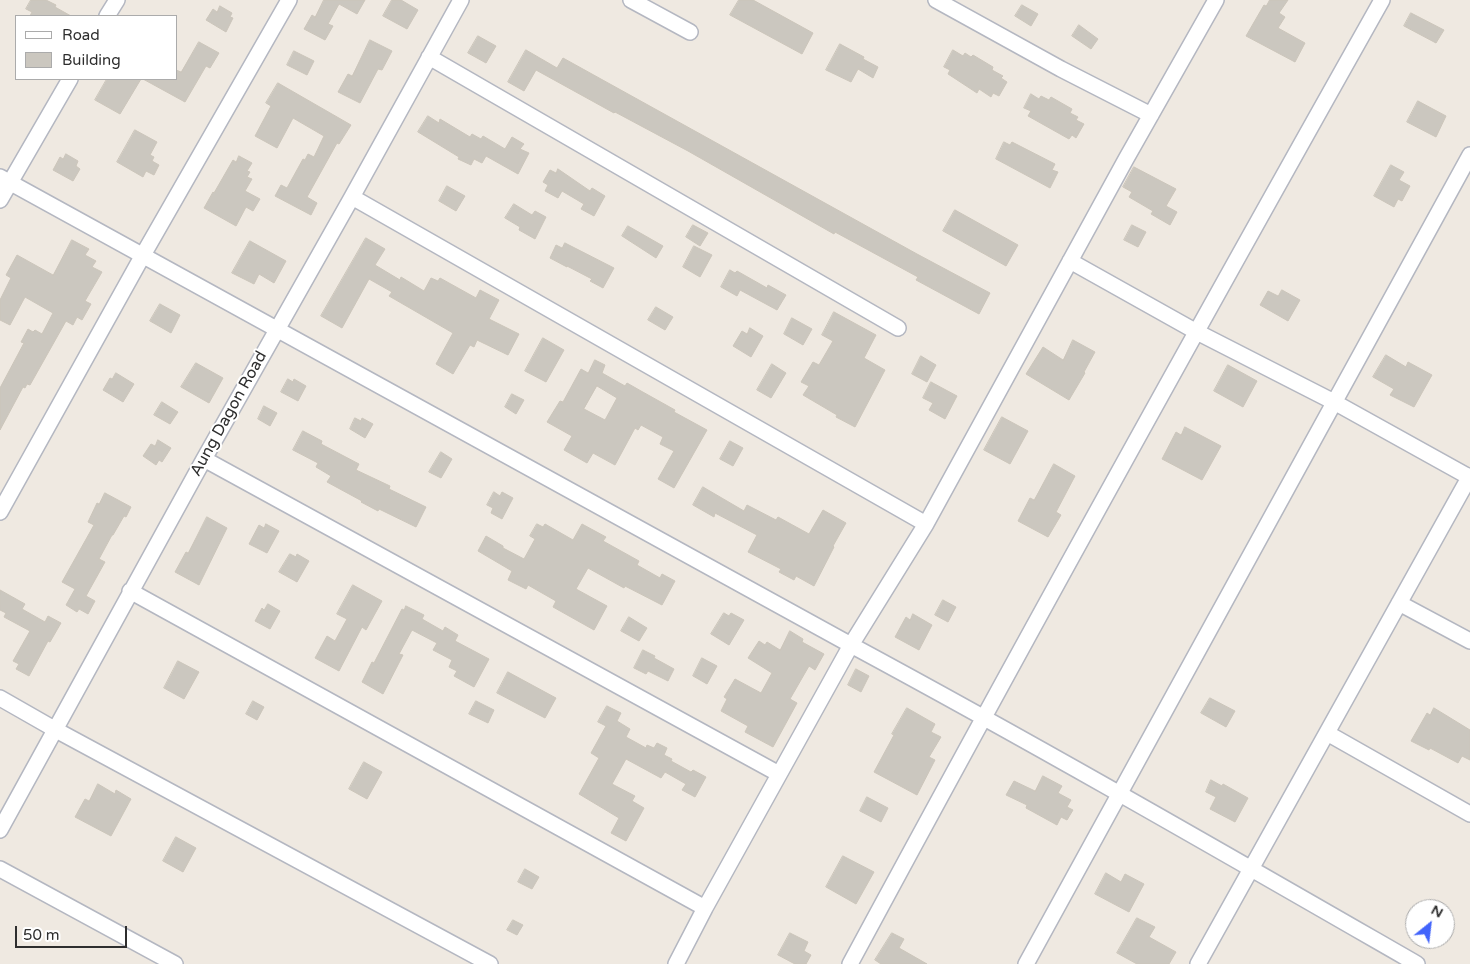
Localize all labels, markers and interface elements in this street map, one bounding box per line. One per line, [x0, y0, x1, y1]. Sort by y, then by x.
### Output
legend [15, 15, 178, 80]
text: Road [62, 26, 100, 44]
text: Building [62, 51, 121, 69]
street label: Aung Dagon Road [187, 348, 271, 480]
north arrow [1405, 899, 1455, 949]
text: N [1428, 901, 1446, 921]
scale bar [18, 916, 130, 948]
text: 50 m [23, 926, 60, 944]

